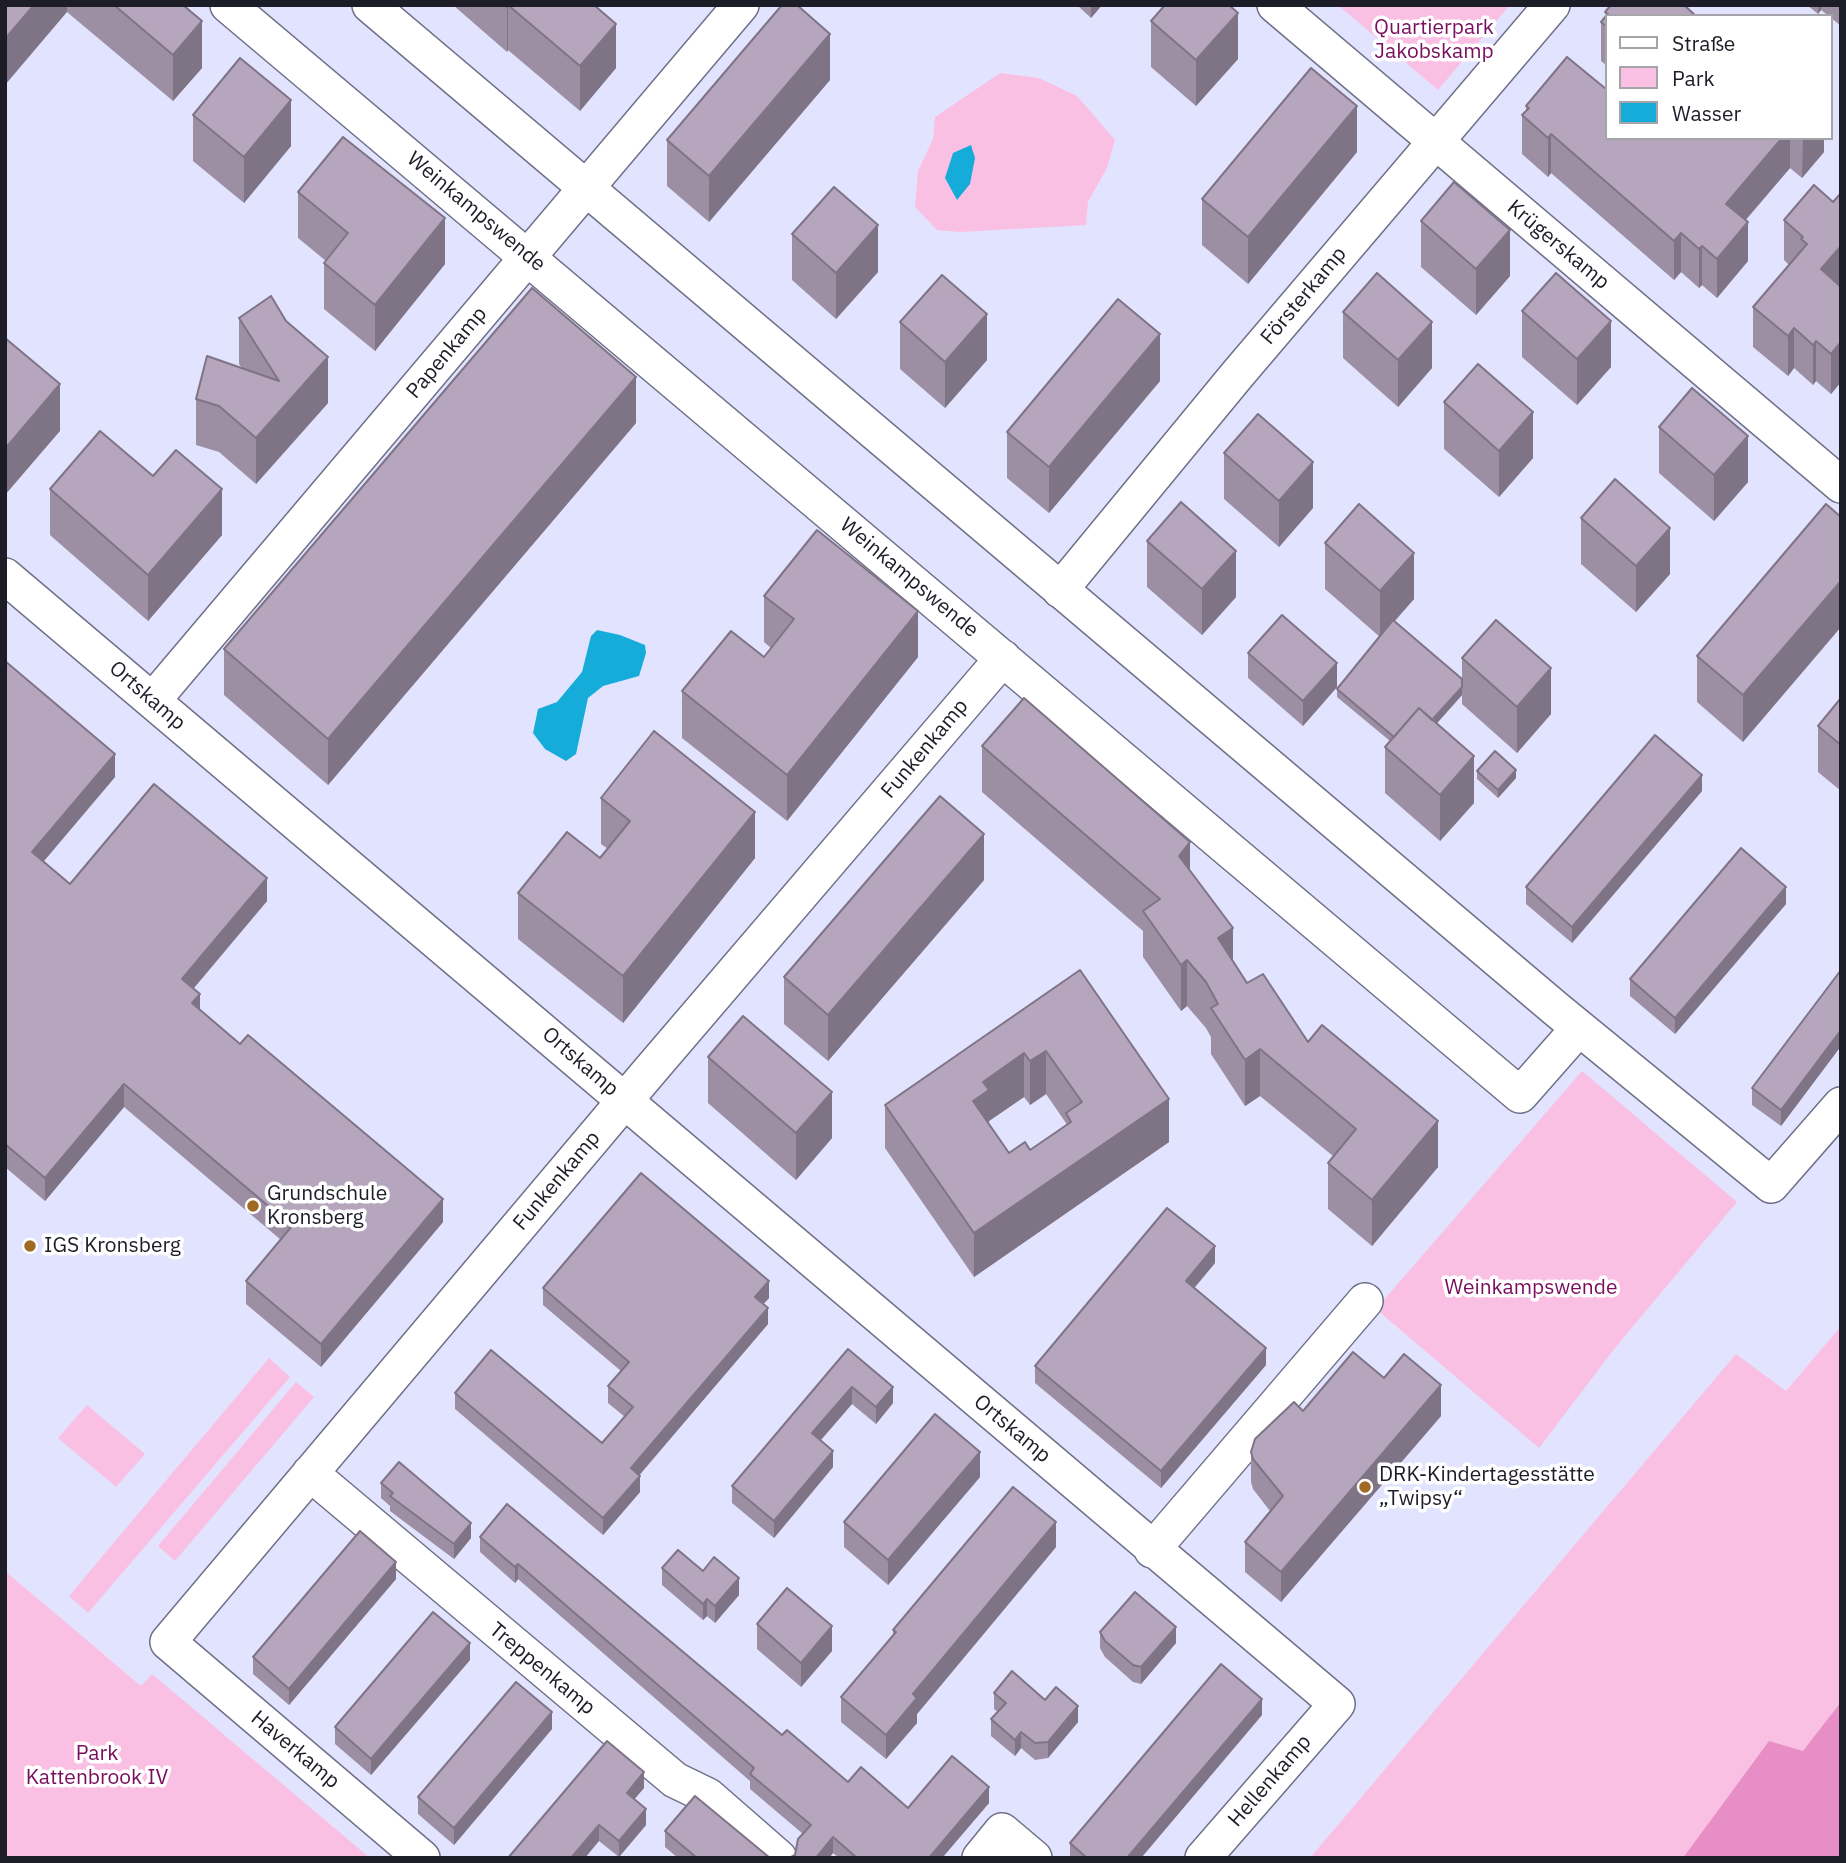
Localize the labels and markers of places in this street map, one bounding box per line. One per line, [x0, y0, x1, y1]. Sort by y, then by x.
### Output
place label: Grundschule Kronsberg [267, 1181, 387, 1231]
marker: Grundschule Kronsberg [245, 1198, 261, 1214]
place label: IGS Kronsberg [44, 1233, 181, 1259]
marker: IGS Kronsberg [22, 1238, 38, 1254]
place label: DRK-Kindertagesstätte „Twipsy“ [1379, 1462, 1595, 1512]
marker: DRK-Kindertagesstätte „Twipsy“ [1357, 1479, 1373, 1495]

